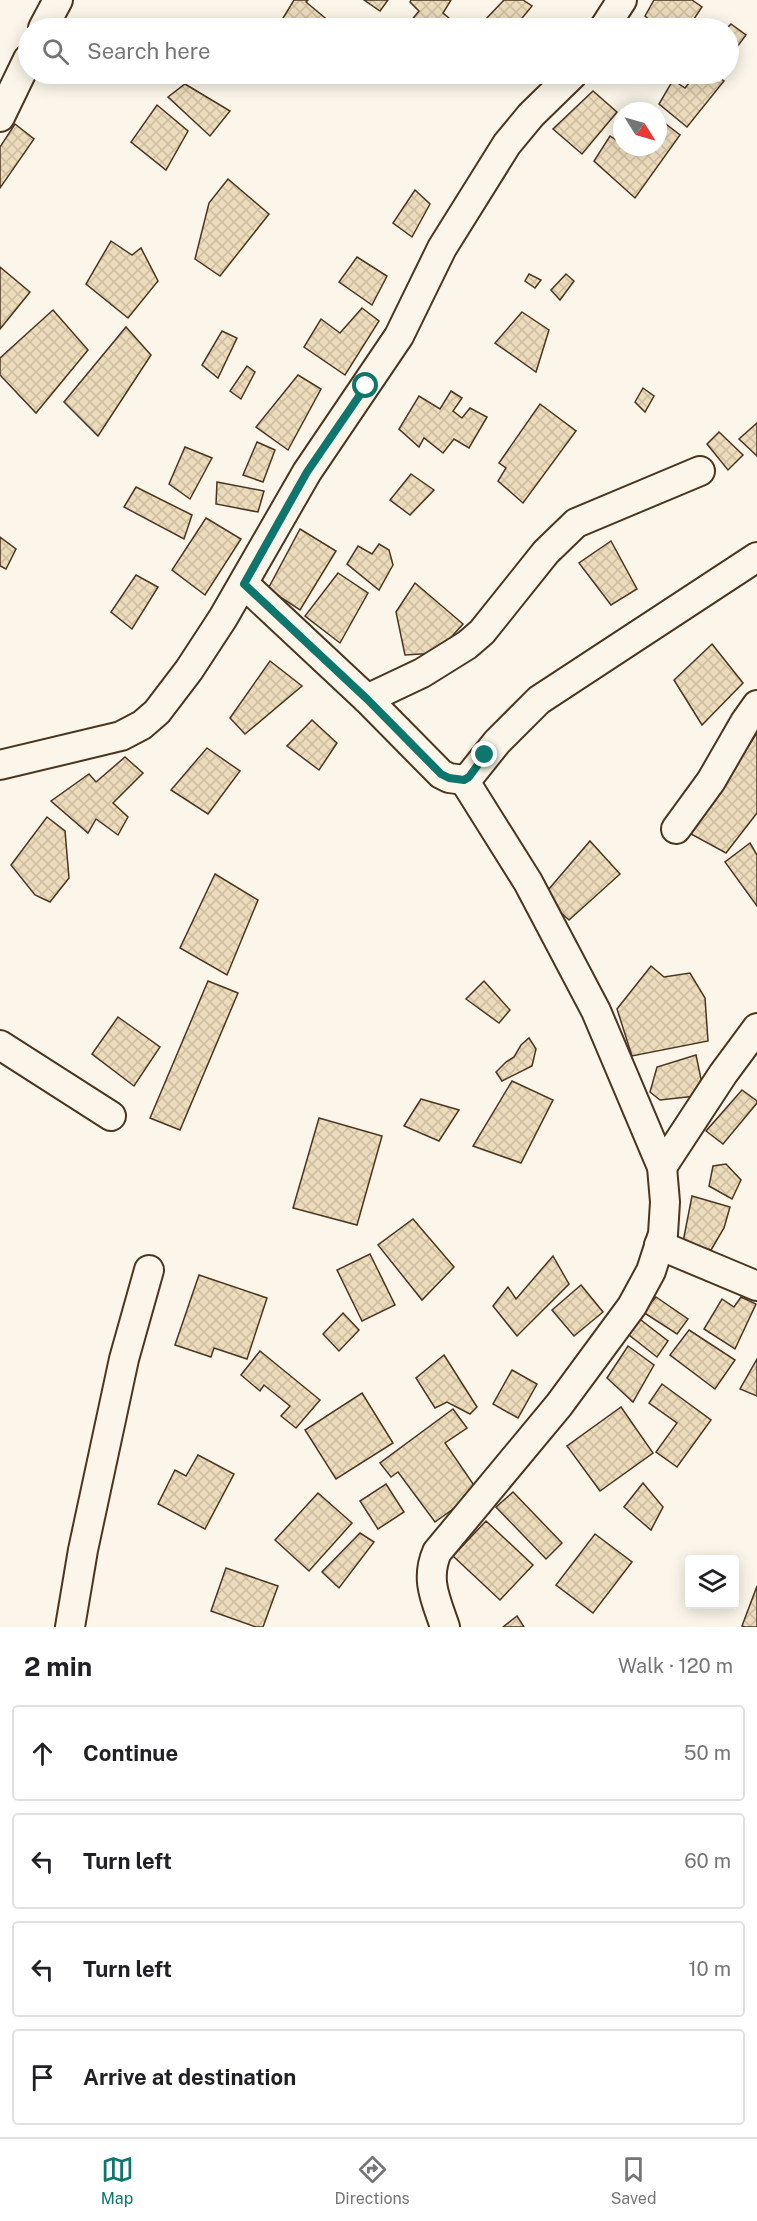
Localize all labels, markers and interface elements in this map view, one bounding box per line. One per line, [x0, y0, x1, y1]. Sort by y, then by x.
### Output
search box [18, 18, 739, 84]
icon: search [39, 35, 72, 68]
text: Search here [87, 38, 211, 64]
north arrow [613, 102, 667, 156]
route start [352, 372, 378, 398]
route end [471, 741, 497, 767]
map controls [685, 1555, 739, 1609]
button: layers [685, 1555, 739, 1609]
text: 2 min [24, 1651, 92, 1682]
text: Walk · 120 m [618, 1654, 733, 1678]
icon: ahead [26, 1737, 59, 1770]
text: Continue [83, 1740, 178, 1766]
text: 50 m [684, 1741, 731, 1765]
icon: left [26, 1845, 59, 1878]
text: Turn left [83, 1848, 172, 1874]
text: 60 m [684, 1849, 731, 1873]
icon: left [26, 1953, 59, 1986]
text: Turn left [83, 1956, 172, 1982]
text: 10 m [688, 1957, 731, 1981]
icon: arrive [26, 2061, 59, 2094]
text: Arrive at destination [83, 2064, 296, 2090]
tab: Map [101, 2153, 134, 2208]
tab: Directions [335, 2153, 410, 2208]
tab: Saved [611, 2153, 656, 2208]

